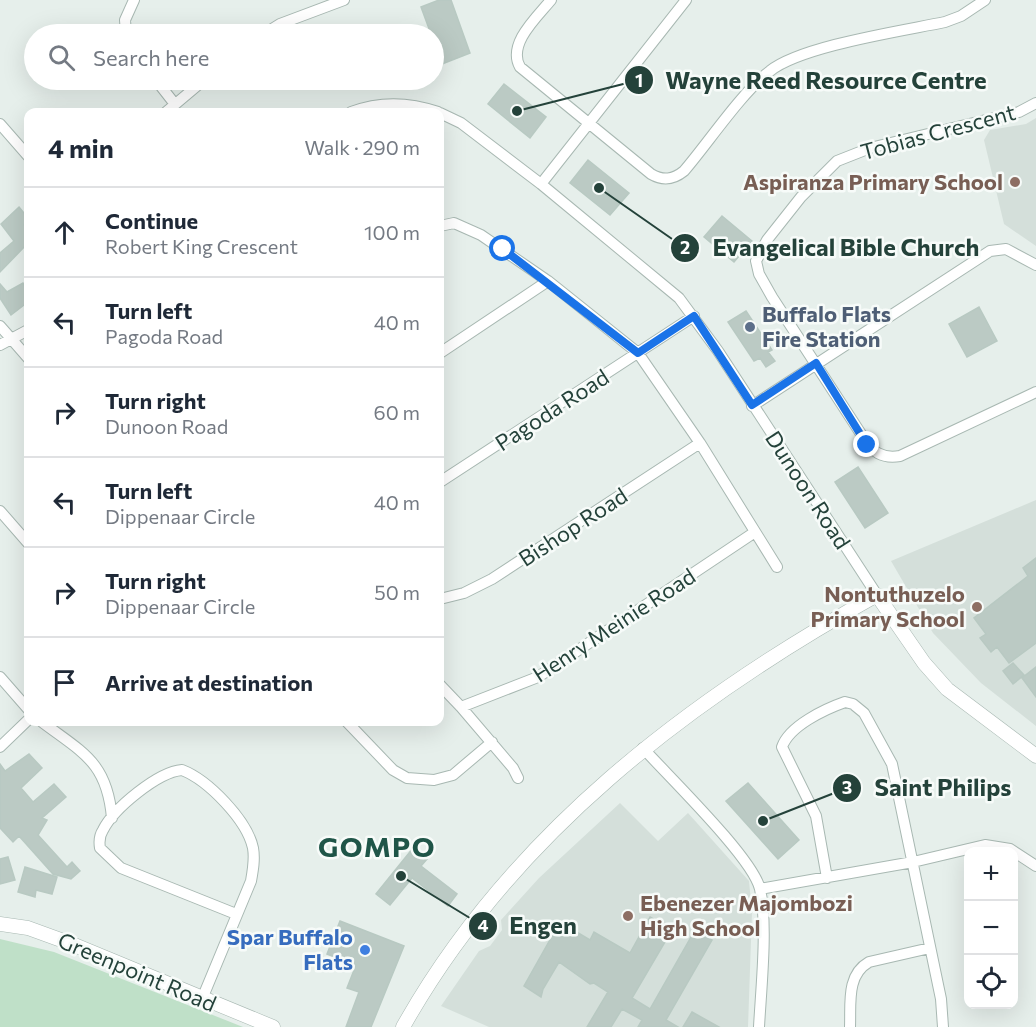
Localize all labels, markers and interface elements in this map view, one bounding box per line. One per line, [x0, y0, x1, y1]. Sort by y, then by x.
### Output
search box [24, 24, 444, 90]
icon: search [45, 41, 78, 74]
text: Search here [93, 44, 209, 71]
callout: Wayne Reed Resource Centre [624, 59, 999, 101]
text: Wayne Reed Resource Centre [665, 65, 987, 94]
text: 1 [635, 69, 643, 91]
street label: Tobias Crescent [858, 98, 1018, 165]
text: 4 min [48, 132, 114, 163]
text: Walk · 290 m [304, 135, 420, 159]
place label: Aspiranza Primary School [743, 168, 1003, 195]
marker: Aspiranza Primary School [1008, 175, 1022, 189]
text: Continue [105, 207, 198, 234]
icon: ahead [48, 216, 81, 249]
text: 100 m [364, 220, 420, 244]
callout: Evangelical Bible Church [670, 227, 991, 269]
text: Evangelical Bible Church [713, 232, 979, 261]
text: Robert King Crescent [105, 234, 298, 258]
route start [489, 235, 515, 261]
text: 2 [680, 236, 690, 258]
text: Turn left [105, 297, 192, 324]
place label: Buffalo Flats Fire Station [762, 300, 891, 352]
icon: left [48, 306, 81, 339]
text: 40 m [374, 310, 420, 334]
marker: Buffalo Flats Fire Station [743, 320, 757, 334]
text: Pagoda Road [105, 324, 223, 348]
street label: Pagoda Road [490, 363, 614, 456]
text: Turn right [105, 387, 206, 414]
icon: right [48, 396, 81, 429]
text: 60 m [374, 400, 420, 424]
text: Dunoon Road [105, 414, 228, 438]
street label: Dunoon Road [760, 426, 857, 554]
route end [853, 431, 879, 457]
text: Turn left [105, 477, 192, 504]
street label: Bishop Road [513, 481, 632, 572]
icon: left [48, 486, 81, 519]
text: 40 m [374, 490, 420, 514]
text: Dippenaar Circle [105, 504, 255, 528]
street label: Henry Meinie Road [527, 562, 700, 687]
text: Turn right [105, 567, 206, 594]
icon: right [48, 576, 81, 609]
text: 50 m [374, 580, 420, 604]
place label: Nontuthuzelo Primary School [810, 580, 965, 632]
text: Dippenaar Circle [105, 594, 255, 618]
marker: Nontuthuzelo Primary School [970, 600, 984, 614]
icon: arrive [48, 666, 81, 699]
text: Arrive at destination [105, 669, 313, 696]
callout: Saint Philips [832, 767, 1023, 809]
text: Saint Philips [875, 772, 1011, 801]
text: 3 [842, 776, 852, 798]
district label: GOMPO [318, 829, 436, 863]
map controls [964, 847, 1018, 1009]
button: + [964, 847, 1018, 901]
place label: Ebenezer Majombozi High School [640, 889, 853, 941]
button: − [964, 901, 1018, 955]
callout: Engen [468, 905, 589, 947]
marker: Ebenezer Majombozi High School [621, 909, 635, 923]
text: Engen [509, 910, 577, 939]
text: 4 [477, 914, 489, 936]
place label: Spar Buffalo Flats [227, 923, 353, 975]
street label: Greenpoint Road [54, 926, 220, 1017]
marker: Spar Buffalo Flats [358, 943, 372, 957]
button: locate [964, 955, 1018, 1009]

